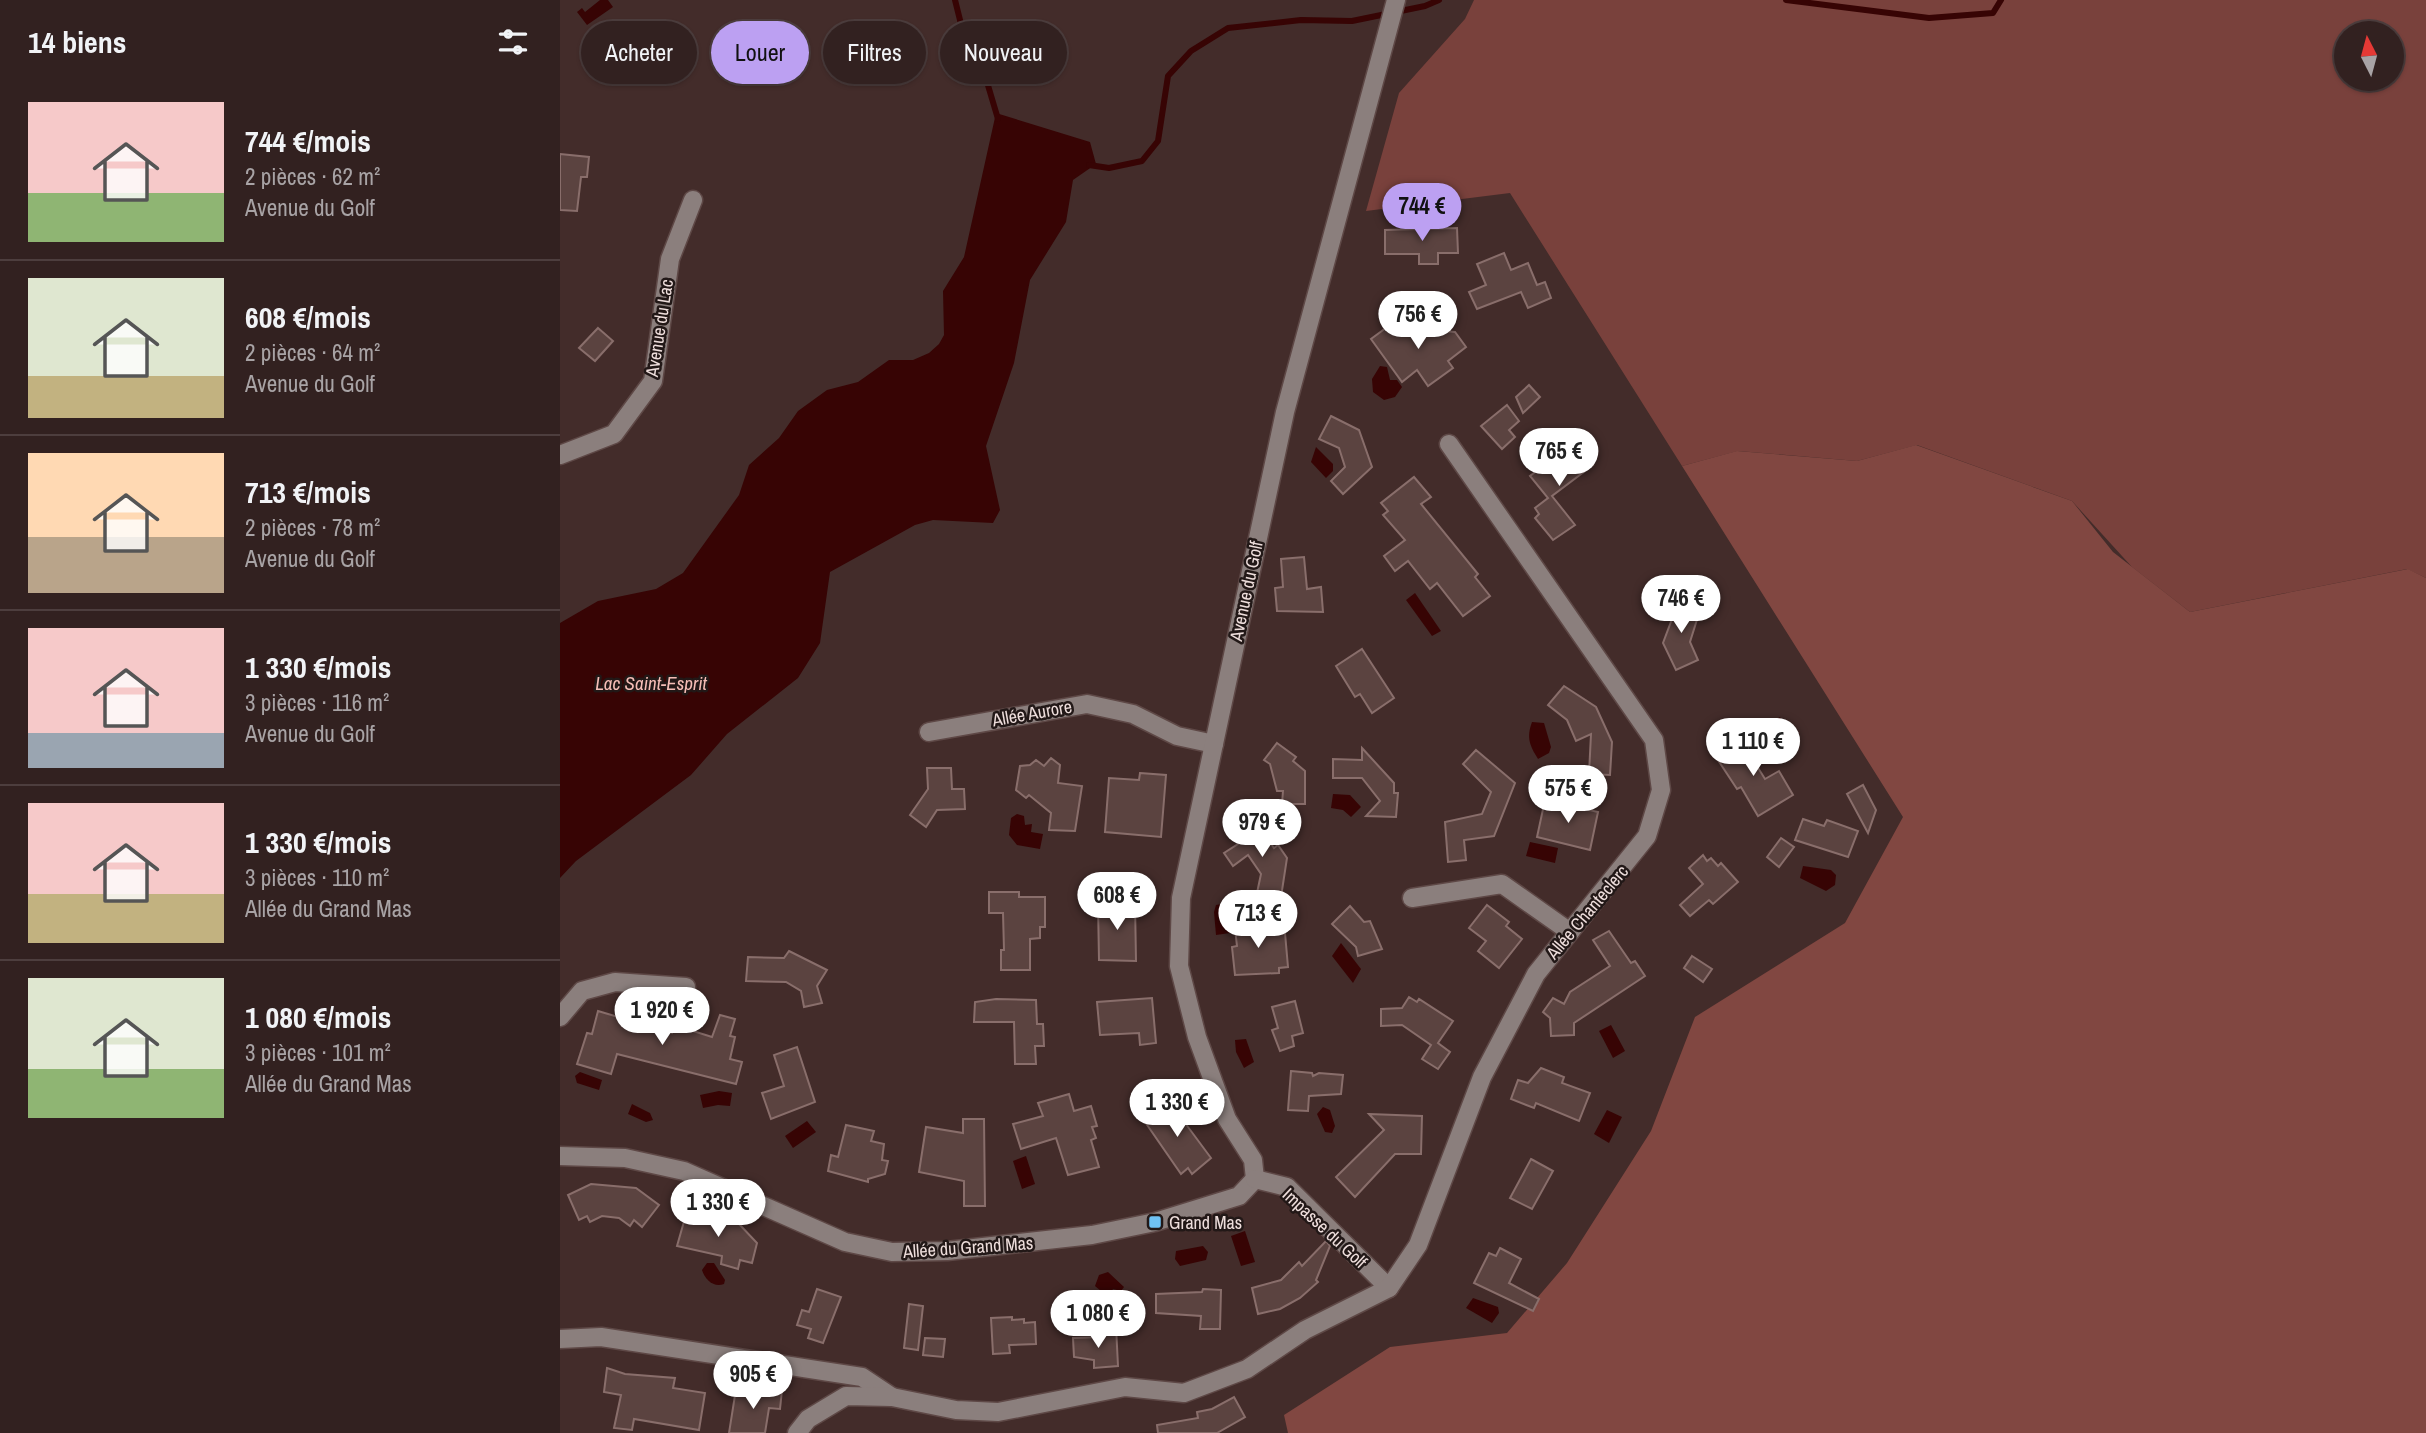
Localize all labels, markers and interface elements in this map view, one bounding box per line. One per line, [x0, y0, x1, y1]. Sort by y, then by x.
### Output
chip: Acheter [581, 21, 697, 84]
chip: Louer [711, 21, 809, 84]
chip: Filtres [823, 21, 926, 84]
chip: Nouveau [940, 21, 1067, 84]
north arrow [2334, 21, 2404, 91]
map controls [2334, 21, 2404, 91]
text: 14 biens [28, 22, 126, 62]
icon: filters [494, 23, 532, 61]
text: 744 €/mois [245, 121, 371, 161]
icon: home [84, 130, 168, 214]
text: 2 pièces · 62 m² [245, 161, 380, 192]
pin: 744 € [1373, 184, 1471, 243]
text: 744 € [1398, 190, 1446, 221]
text: Avenue du Golf [245, 192, 375, 223]
street label: Avenue du Lac [639, 278, 679, 379]
pin: 756 € [1369, 292, 1467, 351]
text: 608 €/mois [245, 297, 371, 337]
text: 756 € [1394, 298, 1442, 329]
icon: home [84, 306, 168, 390]
text: 2 pièces · 64 m² [245, 337, 380, 368]
text: Avenue du Golf [245, 368, 375, 399]
pin: 765 € [1510, 428, 1608, 488]
text: 765 € [1535, 435, 1583, 466]
text: 713 €/mois [245, 472, 371, 512]
icon: home [84, 481, 168, 565]
text: 2 pièces · 78 m² [245, 512, 380, 543]
street label: Avenue du Golf [1223, 538, 1269, 644]
text: Avenue du Golf [245, 543, 375, 574]
pin: 746 € [1632, 576, 1730, 635]
text: 746 € [1657, 582, 1705, 613]
text: 1 330 €/mois [245, 647, 391, 687]
icon: home [84, 656, 168, 740]
water label: Lac Saint-Esprit [595, 670, 708, 696]
text: 3 pièces · 116 m² [245, 687, 389, 718]
street label: Allée Aurore [989, 694, 1074, 732]
text: Avenue du Golf [245, 718, 375, 749]
pin: 1 110 € [1688, 718, 1818, 778]
text: 1 110 € [1722, 725, 1784, 756]
pin: 575 € [1519, 766, 1617, 825]
text: 575 € [1544, 772, 1592, 803]
pin: 979 € [1213, 800, 1311, 859]
text: 979 € [1238, 806, 1286, 837]
text: 1 330 €/mois [245, 822, 391, 862]
icon: home [84, 831, 168, 915]
street label: Allée Chanteclerc [1540, 860, 1634, 965]
text: 3 pièces · 110 m² [245, 862, 389, 893]
pin: 608 € [1068, 872, 1166, 932]
text: 608 € [1093, 879, 1141, 910]
pin: 713 € [1209, 890, 1307, 950]
text: Allée du Grand Mas [245, 893, 412, 924]
text: 713 € [1234, 897, 1282, 928]
pin: 1 920 € [597, 988, 727, 1047]
text: 1 920 € [631, 994, 693, 1025]
text: 1 080 €/mois [245, 997, 391, 1037]
icon: home [84, 1006, 168, 1090]
text: 3 pièces · 101 m² [245, 1037, 391, 1068]
text: Allée du Grand Mas [245, 1068, 412, 1099]
pin: 1 330 € [1112, 1080, 1242, 1139]
text: 1 330 € [1146, 1086, 1208, 1117]
pin: 1 330 € [653, 1180, 783, 1239]
street label: Impasse du Golf [1277, 1182, 1373, 1274]
text: 1 330 € [687, 1186, 749, 1217]
place label: Grand Mas [1169, 1210, 1242, 1235]
marker: Grand Mas [1147, 1214, 1163, 1230]
street label: Allée du Grand Mas [901, 1230, 1034, 1264]
pin: 1 080 € [1033, 1290, 1163, 1350]
text: 1 080 € [1067, 1297, 1129, 1328]
pin: 905 € [704, 1352, 802, 1411]
text: 905 € [729, 1358, 777, 1389]

